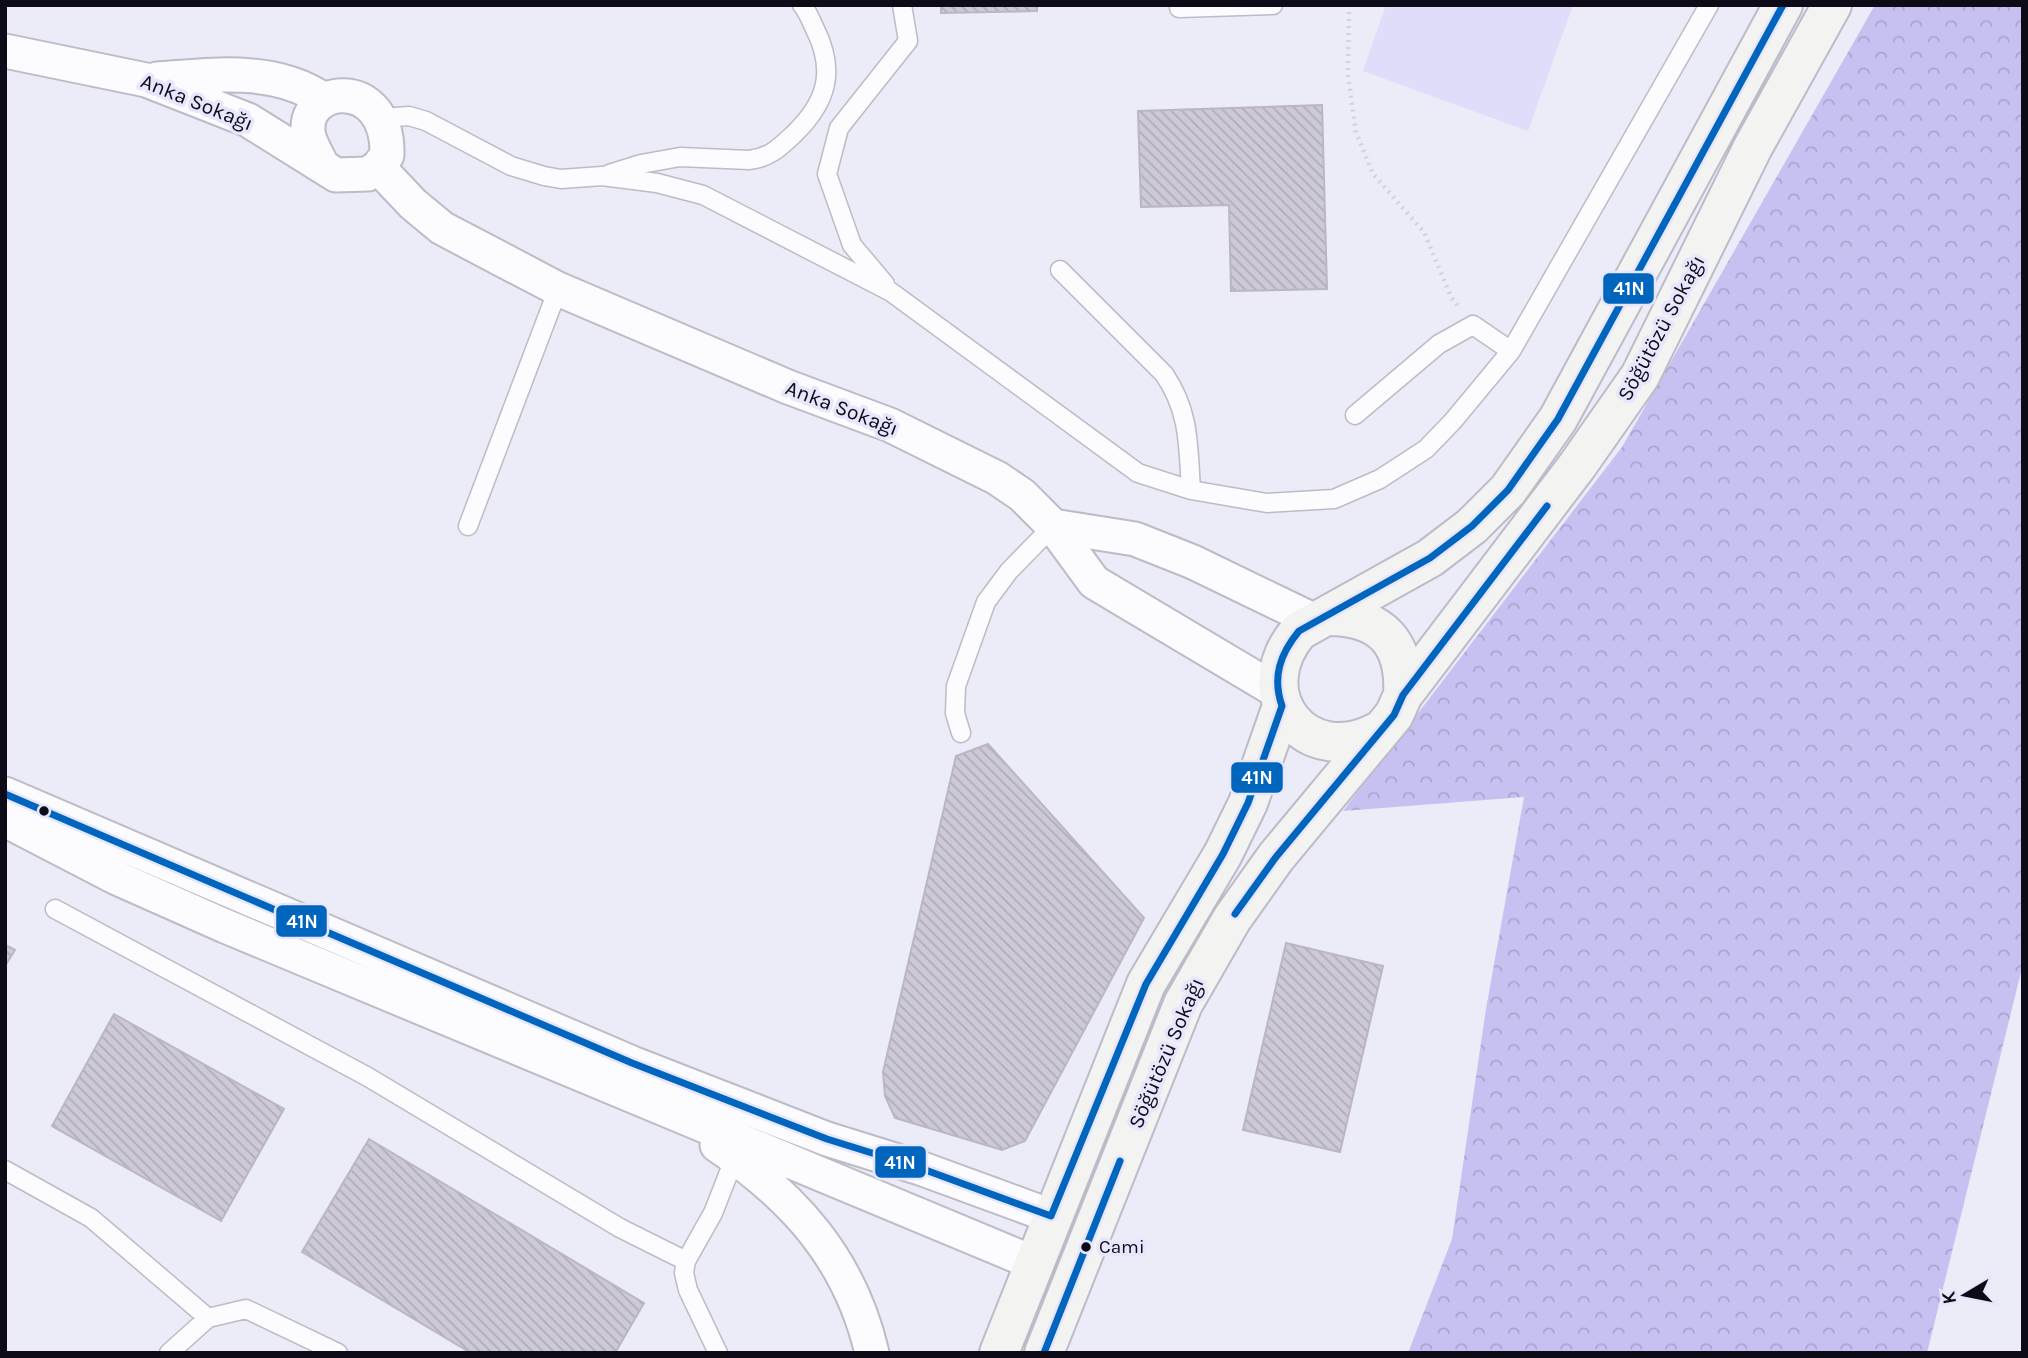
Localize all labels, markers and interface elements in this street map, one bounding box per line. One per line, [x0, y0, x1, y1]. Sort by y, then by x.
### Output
street label: Anka Sokağı [137, 69, 257, 135]
street label: Söğütözü Sokağı [1613, 251, 1709, 405]
line badge: 41N [1602, 272, 1655, 305]
text: 41N [1613, 278, 1645, 300]
street label: Anka Sokağı [782, 376, 902, 440]
line badge: 41N [1230, 761, 1284, 794]
text: 41N [1241, 767, 1273, 789]
unlabelled marker [37, 804, 51, 818]
line badge: 41N [275, 904, 328, 938]
text: 41N [286, 911, 318, 933]
street label: Söğütözü Sokağı [1123, 974, 1209, 1132]
line badge: 41N [874, 1145, 927, 1179]
text: 41N [884, 1152, 916, 1174]
place label: Cami [1099, 1236, 1145, 1258]
marker: Cami [1079, 1240, 1093, 1254]
north arrow [1930, 1260, 2000, 1330]
text: K [1937, 1289, 1961, 1306]

